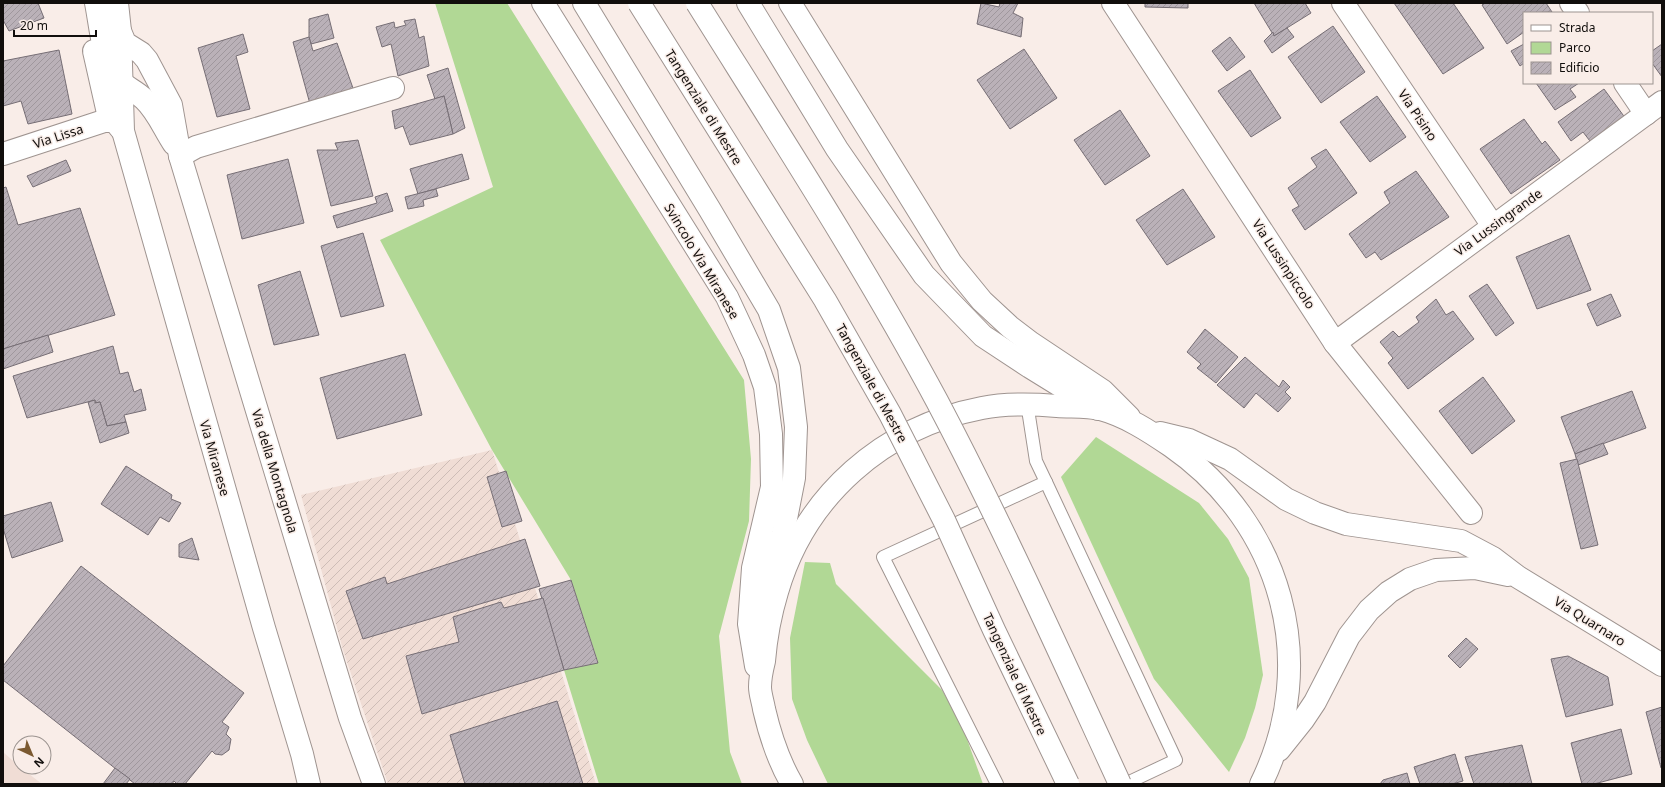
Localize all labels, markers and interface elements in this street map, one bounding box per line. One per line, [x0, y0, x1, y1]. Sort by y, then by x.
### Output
scale bar [14, 12, 96, 38]
legend [1523, 12, 1653, 84]
text: 20 m [20, 17, 48, 34]
text: Strada [1559, 19, 1595, 36]
text: Parco [1559, 39, 1591, 56]
street label: Tangenziale di Mestre [661, 46, 747, 168]
text: Edificio [1559, 59, 1600, 76]
street label: Via Pisino [1394, 86, 1442, 144]
street label: Via Lissa [31, 119, 85, 153]
street label: Via Lussingrande [1451, 184, 1545, 260]
street label: Svincolo Via Miranese [660, 200, 744, 322]
street label: Via Lussinpiccolo [1248, 216, 1320, 312]
street label: Tangenziale di Mestre [832, 321, 912, 445]
street label: Via della Montagnola [248, 407, 302, 535]
street label: Via Miranese [196, 418, 234, 498]
street label: Via Quarnaro [1551, 592, 1629, 650]
street label: Tangenziale di Mestre [979, 610, 1051, 738]
north arrow [12, 735, 52, 775]
text: N [31, 754, 48, 771]

